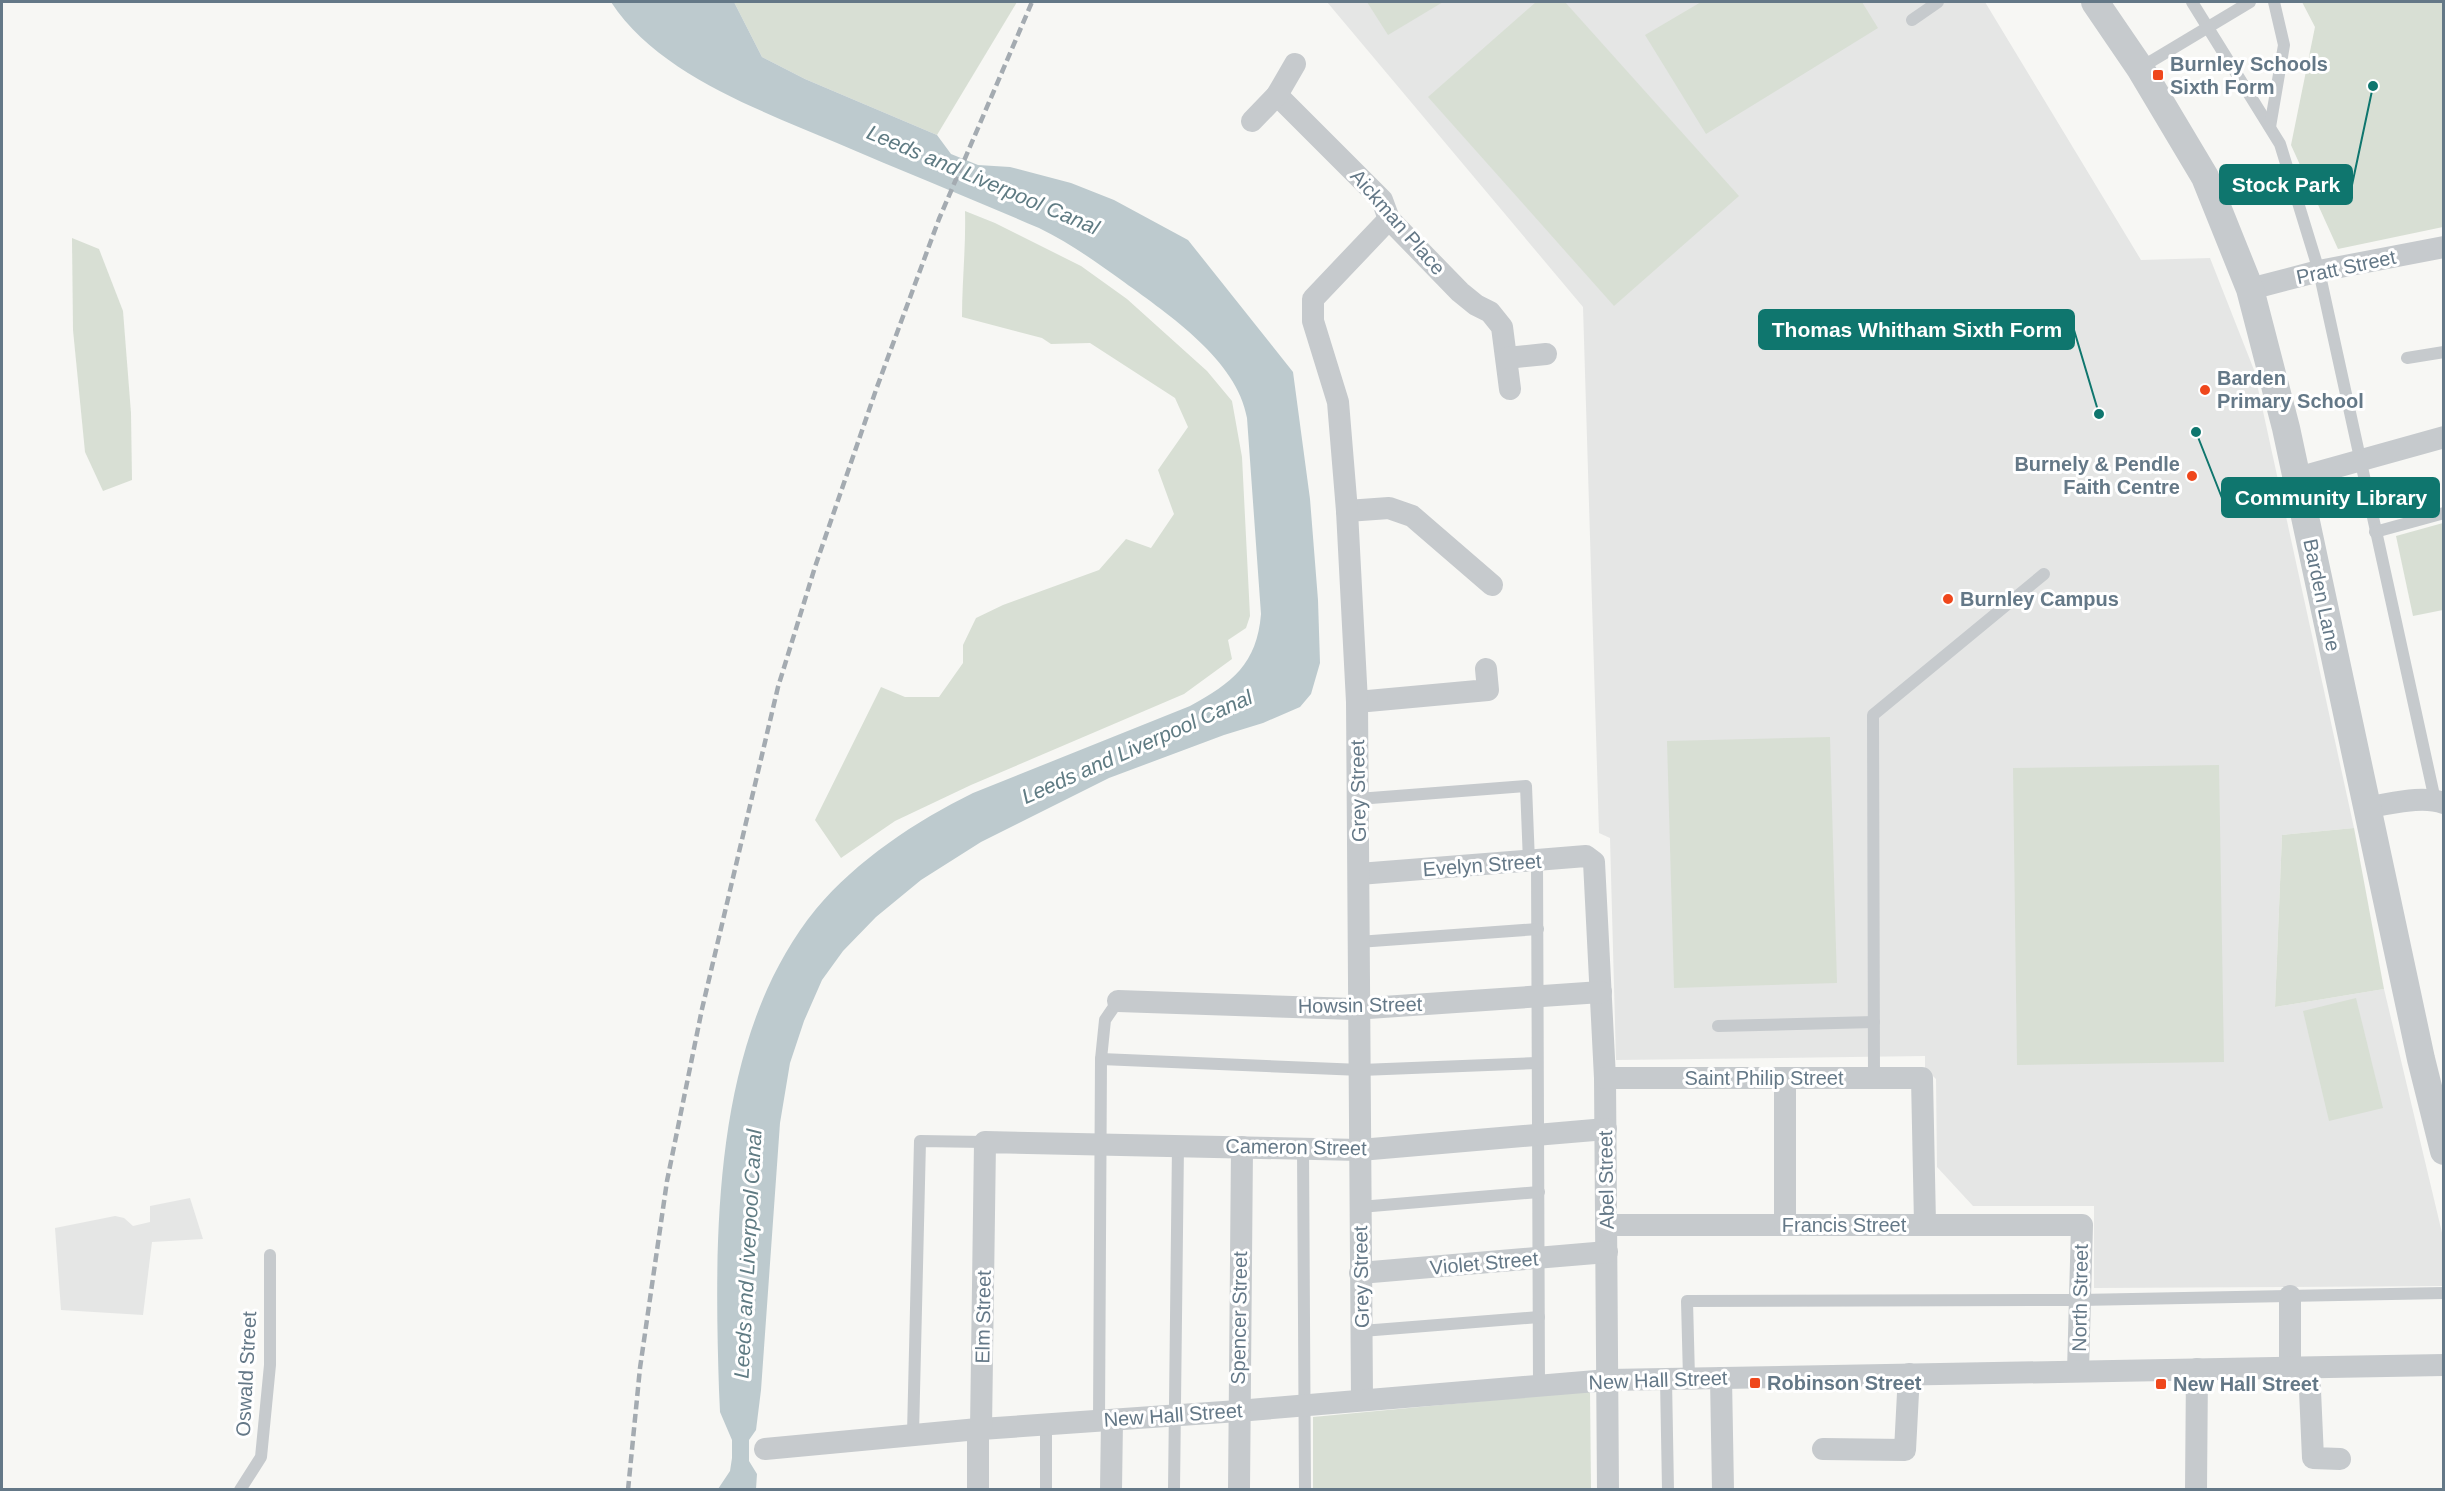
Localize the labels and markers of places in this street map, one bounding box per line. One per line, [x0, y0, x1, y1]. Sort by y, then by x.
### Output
place label: Burnley Schools Sixth Form [2170, 53, 2328, 98]
marker: Burnley Schools Sixth Form [2151, 68, 2165, 82]
callout: Stock Park [2220, 165, 2352, 204]
callout: Thomas Whitham Sixth Form [1759, 310, 2074, 349]
place label: Barden Primary School [2217, 367, 2364, 412]
marker: Barden Primary School [2198, 383, 2212, 397]
place label: Burnely & Pendle Faith Centre [2014, 453, 2180, 498]
marker: Burnely & Pendle Faith Centre [2185, 469, 2199, 483]
callout: Community Library [2222, 478, 2439, 517]
place label: Burnley Campus [1960, 588, 2119, 610]
marker: Burnley Campus [1941, 592, 1955, 606]
place label: Robinson Street [1767, 1372, 1922, 1394]
place label: New Hall Street [2173, 1373, 2319, 1395]
marker: Robinson Street [1748, 1376, 1762, 1390]
marker: New Hall Street [2154, 1377, 2168, 1391]

